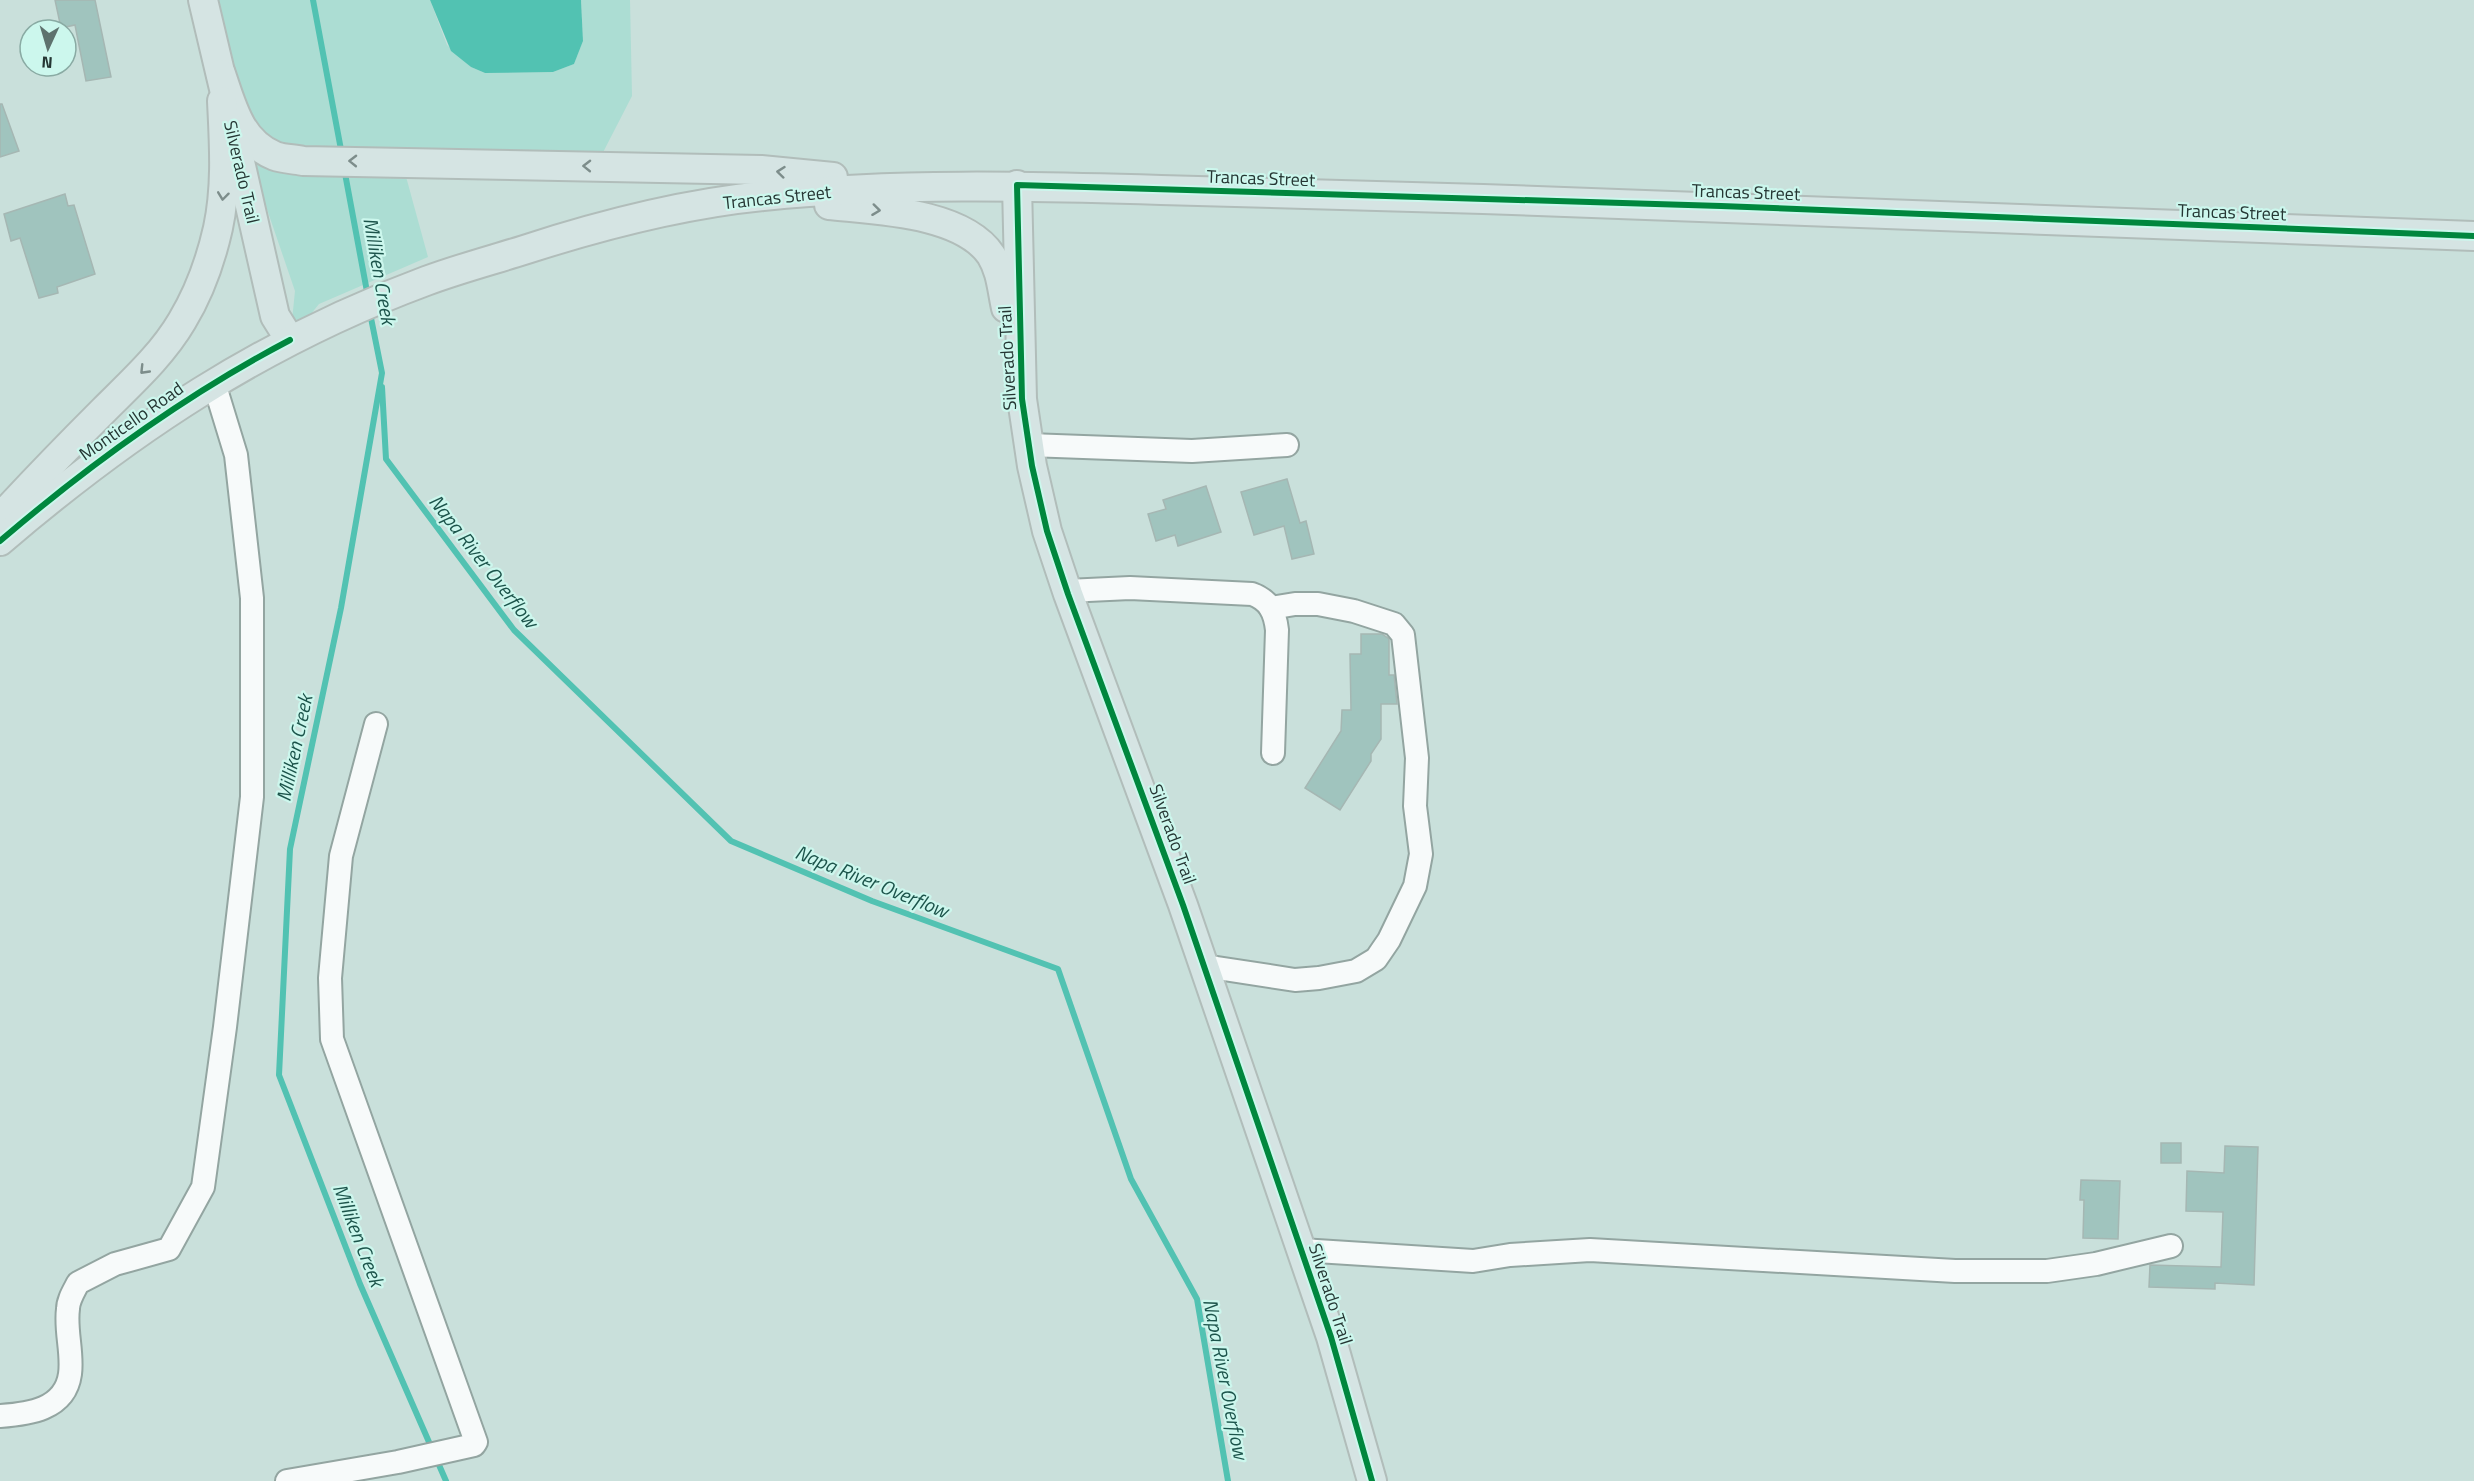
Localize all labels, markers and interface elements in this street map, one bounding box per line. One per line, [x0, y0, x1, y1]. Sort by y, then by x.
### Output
north arrow [18, 18, 78, 78]
text: N [41, 51, 53, 75]
street label: Silverado Trail [217, 118, 267, 226]
one-way arrow [348, 155, 357, 167]
one-way arrow [582, 160, 591, 172]
street label: Trancas Street [1206, 163, 1316, 193]
one-way arrow [777, 166, 786, 179]
street label: Trancas Street [1691, 177, 1801, 207]
street label: Trancas Street [722, 178, 833, 216]
one-way arrow [217, 191, 229, 200]
street label: Trancas Street [2177, 197, 2287, 227]
one-way arrow [871, 203, 881, 215]
water label: Milliken Creek [355, 215, 405, 329]
street label: Silverado Trail [991, 305, 1023, 411]
one-way arrow [140, 363, 151, 373]
street label: Monticello Road [73, 375, 189, 467]
water label: Napa River Overflow [422, 487, 548, 637]
water label: Milliken Creek [268, 690, 321, 804]
street label: Silverado Trail [1142, 780, 1204, 888]
water label: Napa River Overflow [791, 836, 955, 927]
water label: Milliken Creek [325, 1179, 394, 1293]
street label: Silverado Trail [1302, 1240, 1360, 1348]
water label: Napa River Overflow [1195, 1296, 1257, 1464]

